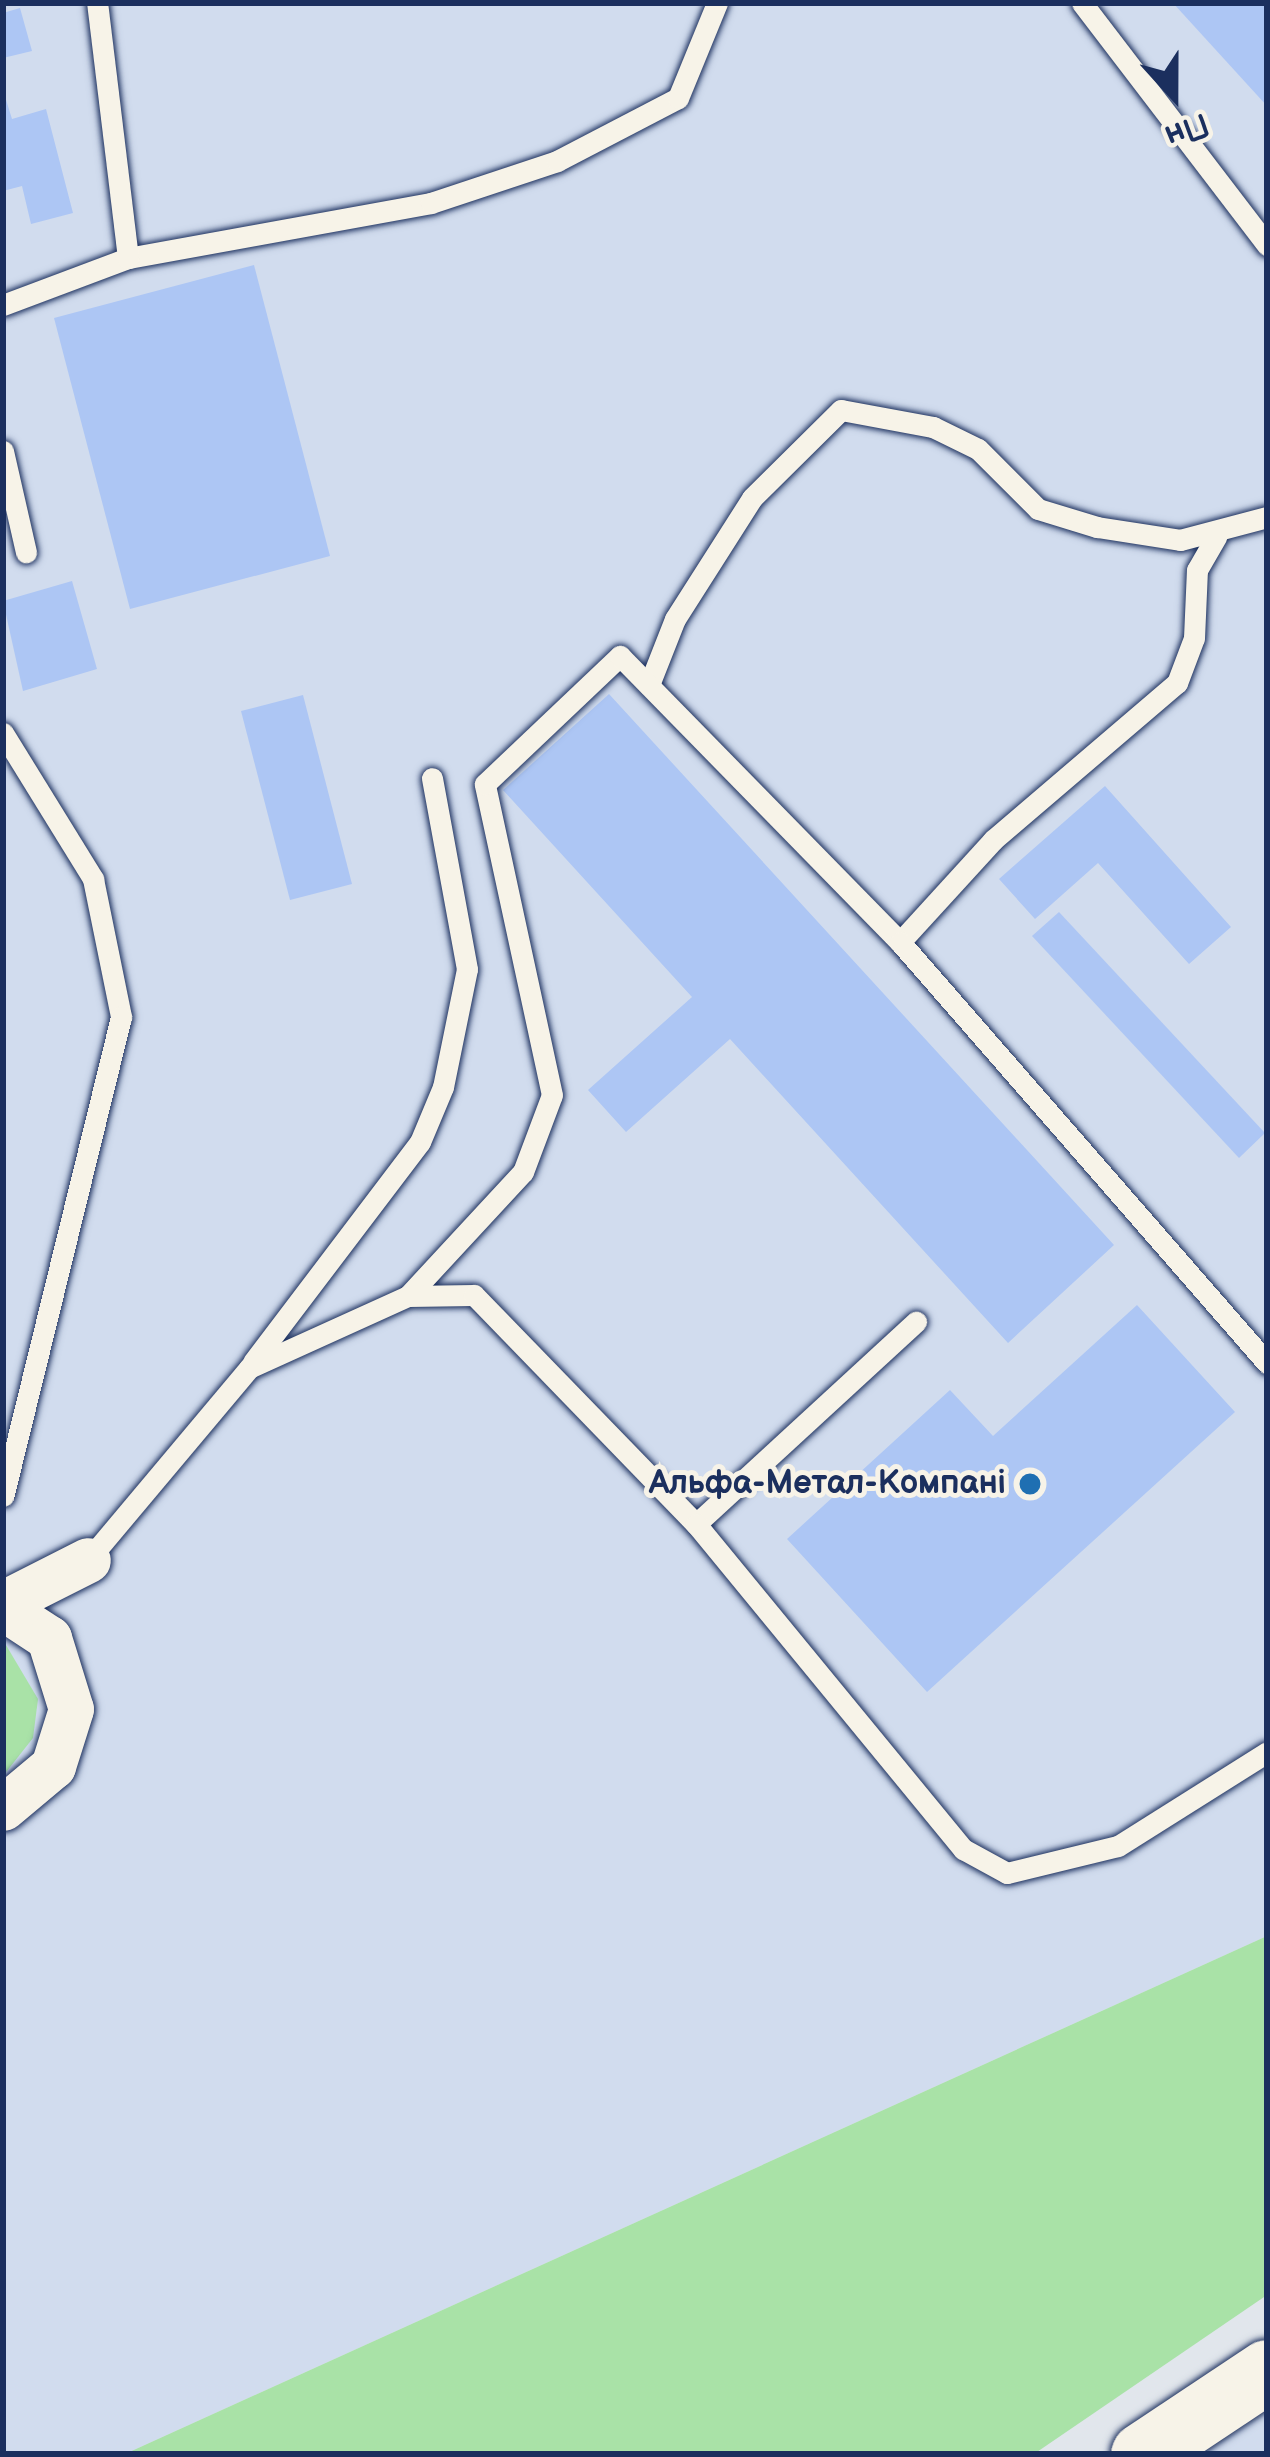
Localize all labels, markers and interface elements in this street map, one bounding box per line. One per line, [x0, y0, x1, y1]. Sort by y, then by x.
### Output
north arrow [1114, 36, 1234, 156]
text: Пн [1159, 103, 1215, 156]
place label: Альфа-Метал-Компані [649, 1464, 1006, 1504]
marker: Альфа-Метал-Компані [1017, 1471, 1043, 1497]

